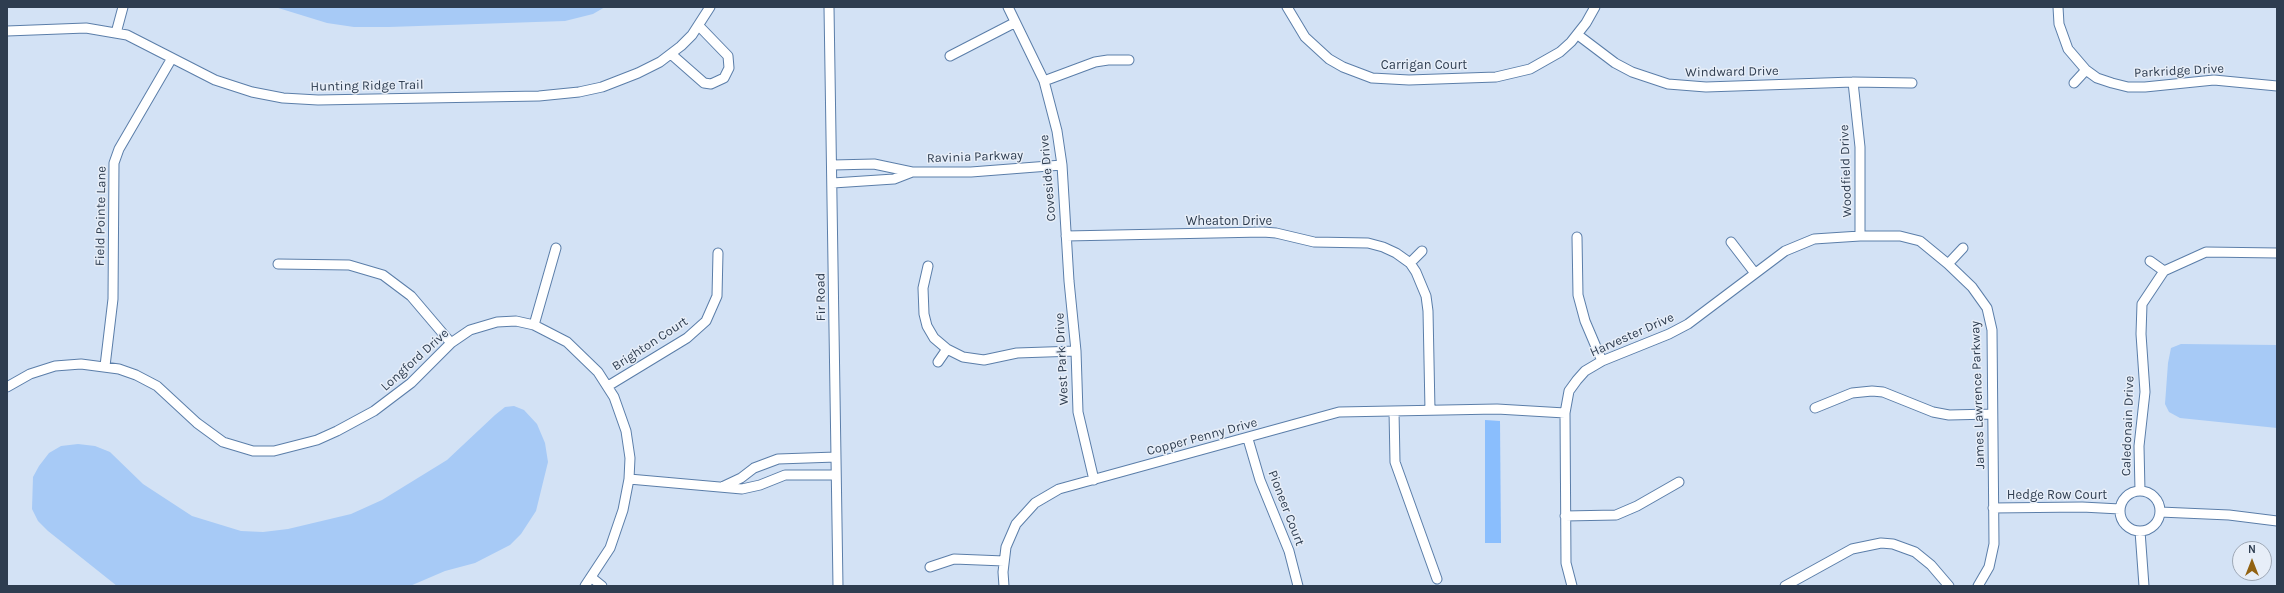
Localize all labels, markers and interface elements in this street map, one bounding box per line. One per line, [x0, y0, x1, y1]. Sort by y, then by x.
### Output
street label: Carrigan Court [1381, 57, 1467, 73]
street label: Parkridge Drive [2134, 61, 2224, 81]
street label: Windward Drive [1685, 63, 1779, 81]
street label: Hunting Ridge Trail [310, 77, 424, 95]
street label: Woodfield Drive [1837, 124, 1855, 218]
street label: Coveside Drive [1036, 134, 1060, 222]
street label: Ravinia Parkway [927, 148, 1023, 166]
street label: Field Pointe Lane [92, 166, 110, 266]
street label: Wheaton Drive [1186, 213, 1272, 229]
street label: Fir Road [813, 273, 829, 321]
street label: Harvester Drive [1588, 310, 1676, 360]
street label: West Park Drive [1052, 312, 1072, 406]
street label: Brighton Court [609, 314, 691, 374]
street label: James Lawrence Parkway [1968, 321, 1988, 469]
street label: Longford Drive [378, 326, 452, 394]
street label: Caledonain Drive [2118, 376, 2138, 476]
street label: Copper Penny Drive [1145, 415, 1259, 459]
street label: Pioneer Court [1264, 468, 1308, 548]
street label: Hedge Row Court [2007, 487, 2107, 503]
north arrow [2232, 541, 2272, 581]
text: N [2248, 543, 2256, 556]

